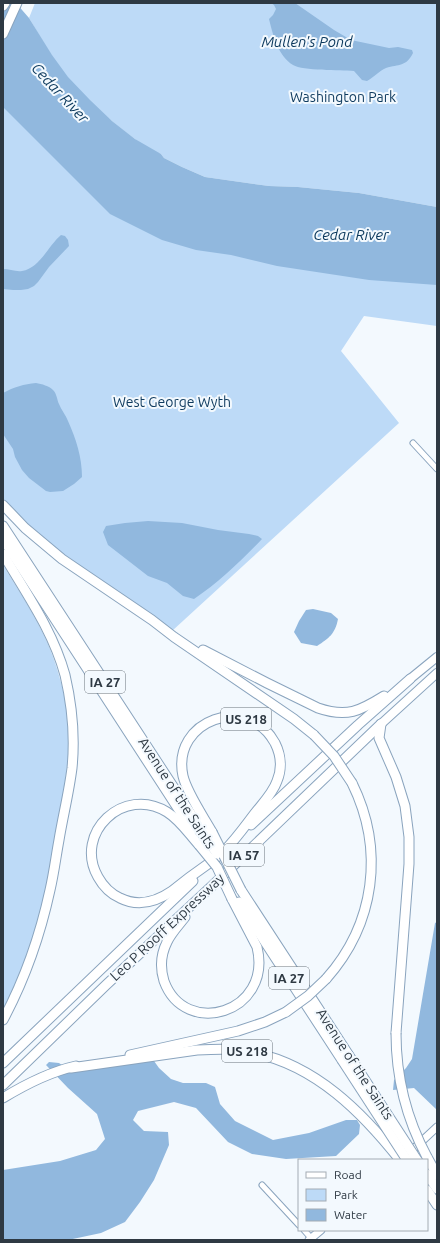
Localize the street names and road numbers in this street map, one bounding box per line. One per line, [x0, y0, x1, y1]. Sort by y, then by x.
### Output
road number: IA 27 [85, 671, 125, 693]
road number: US 218 [221, 708, 271, 730]
street label: Avenue of the Saints [135, 735, 219, 851]
road number: IA 57 [224, 844, 264, 866]
street label: Leo P Rooff Expressway [107, 870, 227, 984]
road number: IA 27 [269, 967, 309, 989]
street label: Avenue of the Saints [313, 1006, 397, 1122]
road number: US 218 [222, 1040, 272, 1062]

